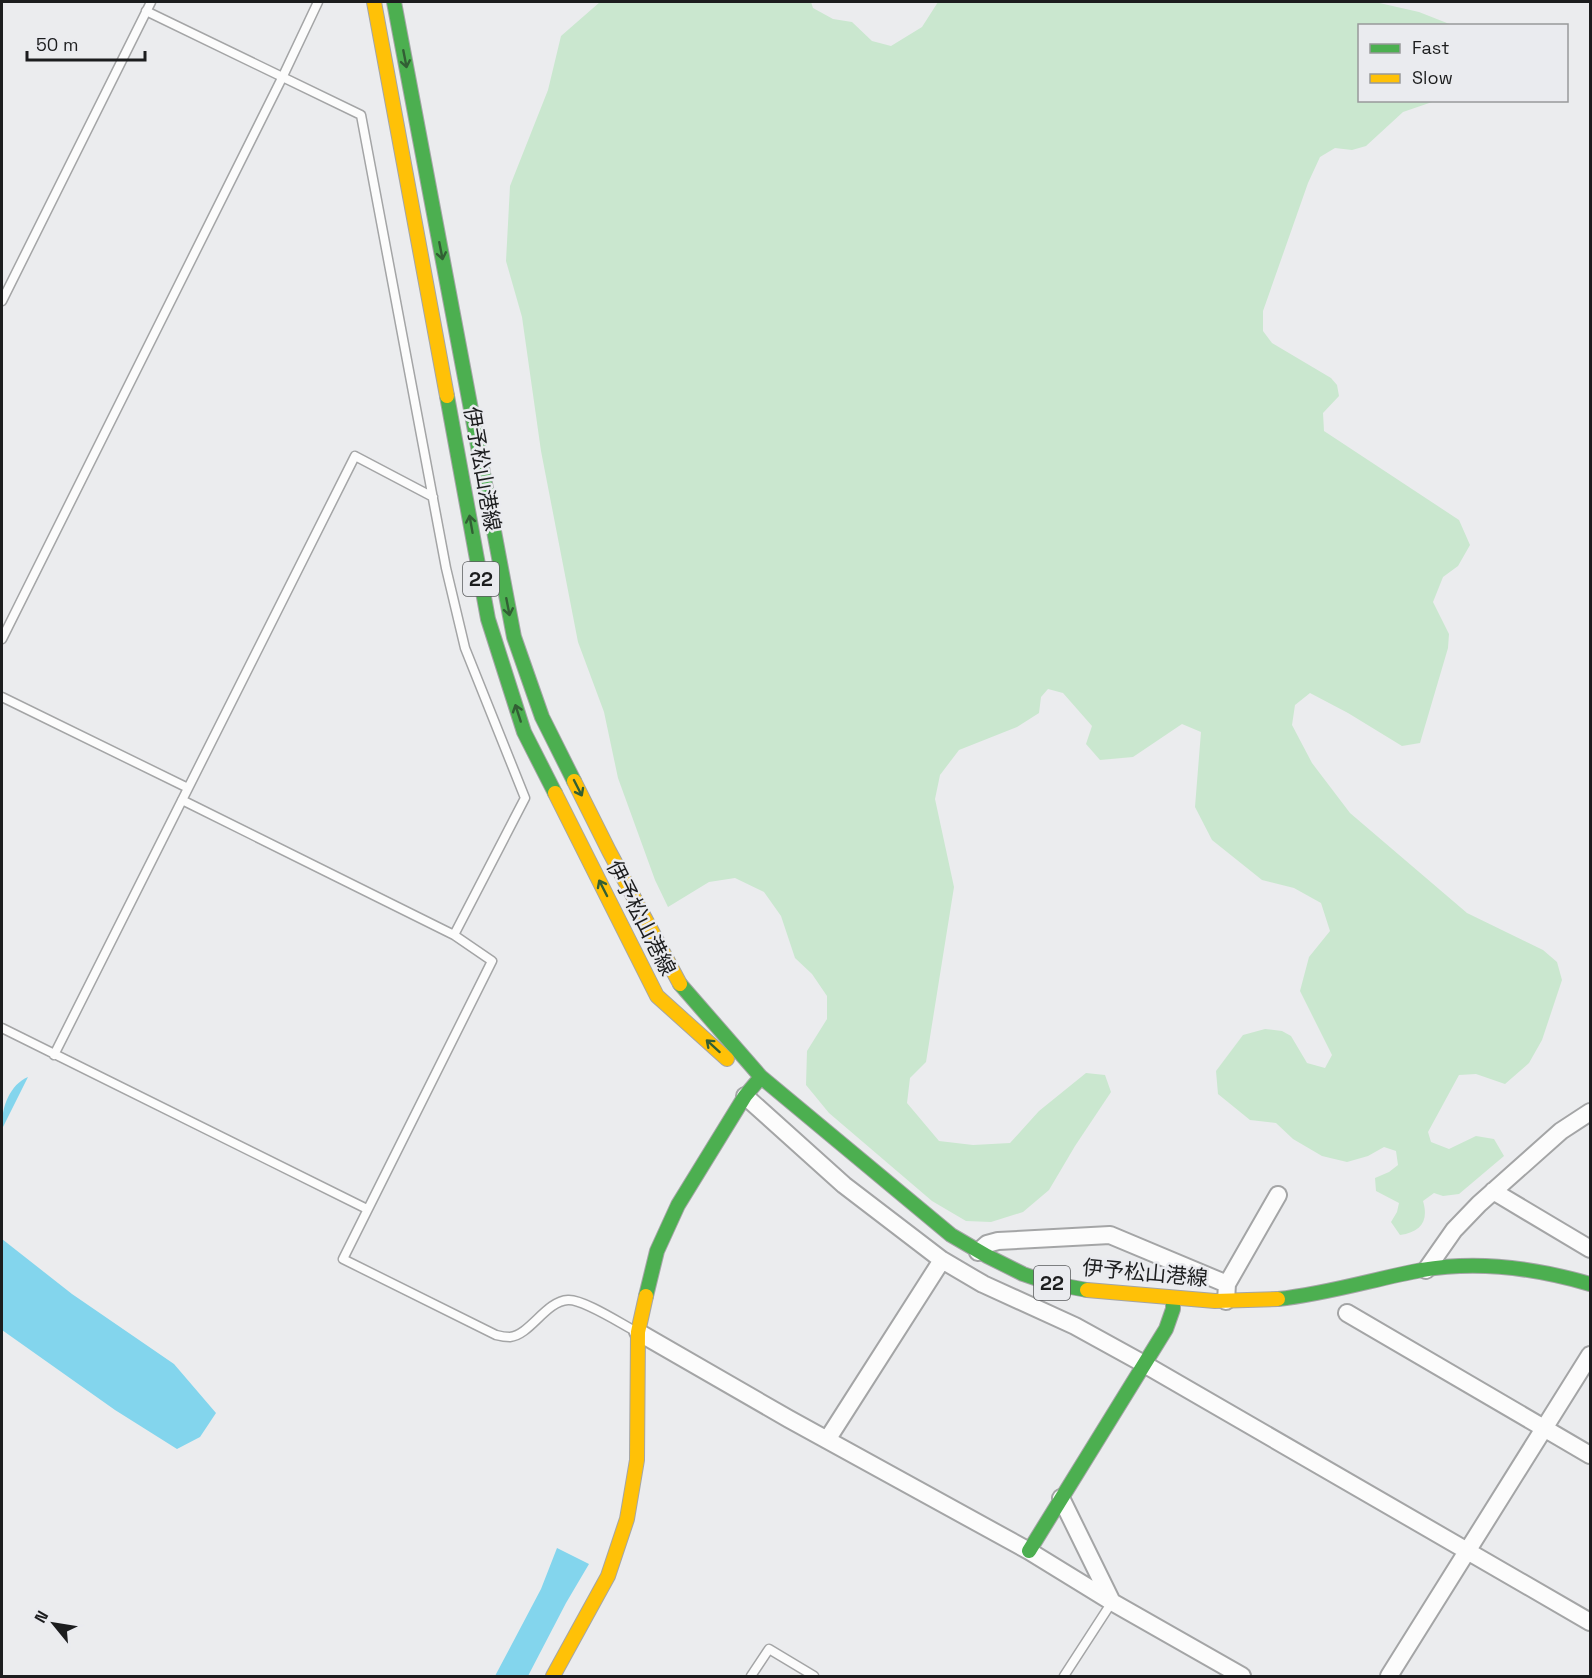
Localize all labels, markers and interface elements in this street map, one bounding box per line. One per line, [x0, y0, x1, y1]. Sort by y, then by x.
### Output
scale bar [27, 24, 146, 62]
legend [1358, 24, 1568, 102]
text: 50 m [36, 33, 78, 56]
text: Fast [1412, 36, 1449, 59]
one-way arrow [400, 49, 411, 68]
text: Slow [1412, 66, 1453, 89]
one-way arrow [436, 240, 447, 260]
street label: 伊予松山港線 [458, 405, 507, 533]
one-way arrow [465, 515, 476, 535]
road number: 22 [463, 562, 499, 596]
one-way arrow [503, 597, 514, 617]
one-way arrow [512, 704, 523, 723]
one-way arrow [573, 779, 584, 797]
street label: 伊予松山港線 [601, 856, 682, 980]
one-way arrow [597, 880, 608, 898]
one-way arrow [705, 1039, 720, 1053]
street label: 伊予松山港線 [1081, 1254, 1209, 1291]
road number: 22 [1034, 1266, 1070, 1300]
north arrow [24, 1594, 84, 1654]
text: N [30, 1607, 53, 1627]

